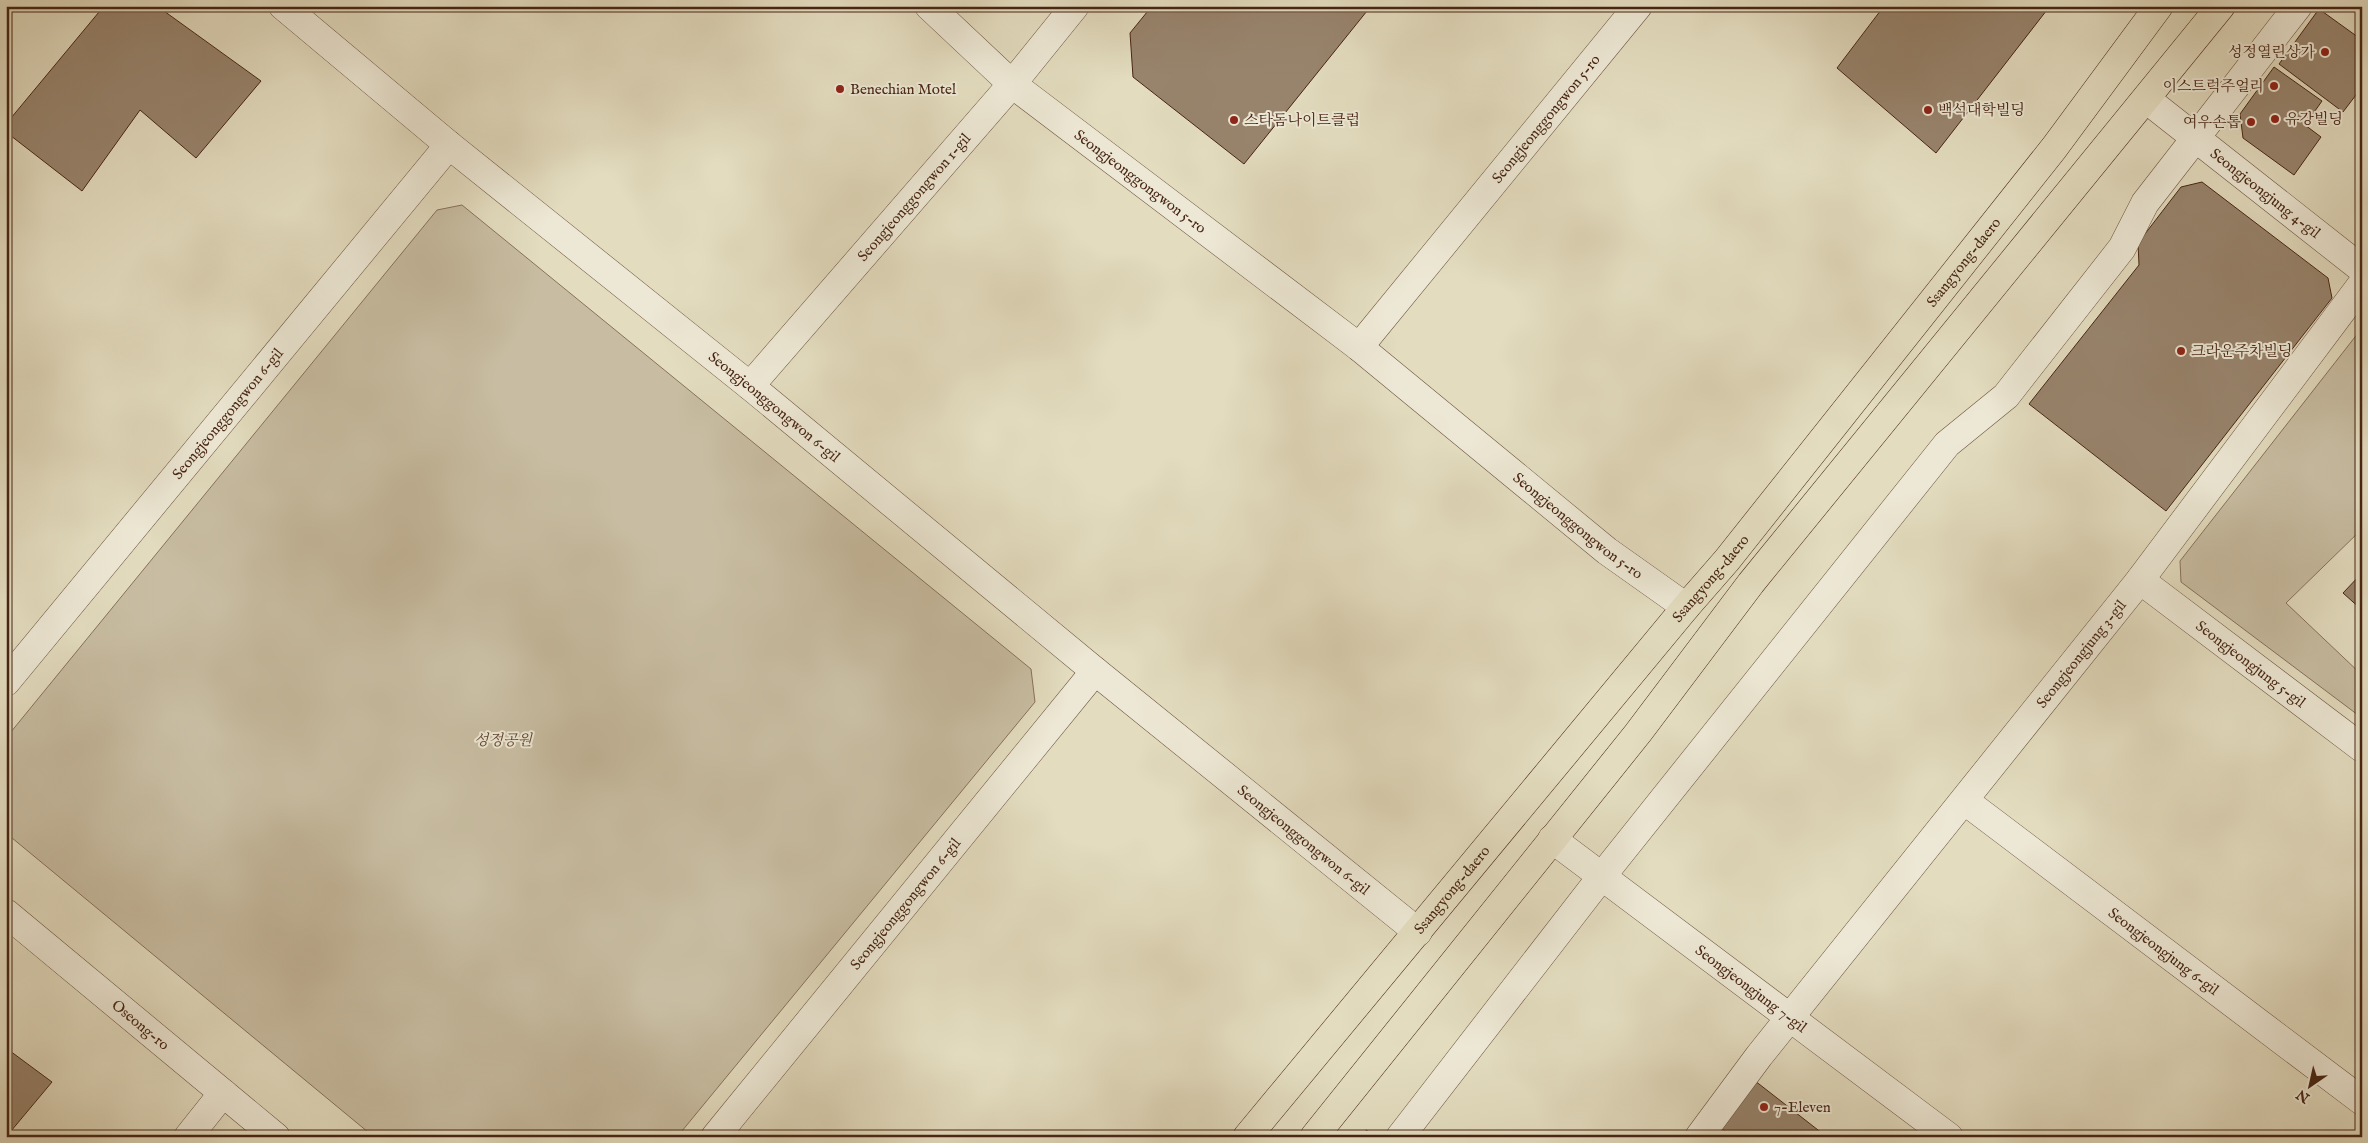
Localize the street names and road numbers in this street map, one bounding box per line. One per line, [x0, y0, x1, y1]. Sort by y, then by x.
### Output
street label: Seongjeonggongwon 5-ro [1487, 50, 1604, 187]
street label: Seongjeonggongwon 5-ro [1070, 125, 1210, 238]
street label: Seongjeonggongwon 1-gil [853, 128, 975, 265]
street label: Seongjeongjung 4-gil [2207, 144, 2325, 243]
street label: Ssangyong-daero [1922, 213, 2005, 311]
street label: Seongjeonggongwon 6-gil [168, 343, 288, 483]
street label: Seongjeonggongwon 6-gil [705, 347, 845, 467]
street label: Seongjeonggongwon 5-ro [1509, 468, 1647, 583]
street label: Ssangyong-daero [1668, 531, 1753, 626]
street label: Seongjeongjung 3-gil [2032, 595, 2131, 712]
street label: Seongjeongjung 5-gil [2192, 616, 2310, 712]
street label: Seongjeonggongwon 6-gil [1234, 781, 1374, 899]
street label: Seongjeonggongwon 6-gil [846, 833, 965, 974]
street label: Ssangyong-daero [1410, 842, 1494, 938]
street label: Seongjeongjung 6-gil [2105, 903, 2224, 1000]
street label: Seongjeongjung 7-gil [1692, 940, 1811, 1037]
street label: Oseong-ro [108, 995, 173, 1054]

